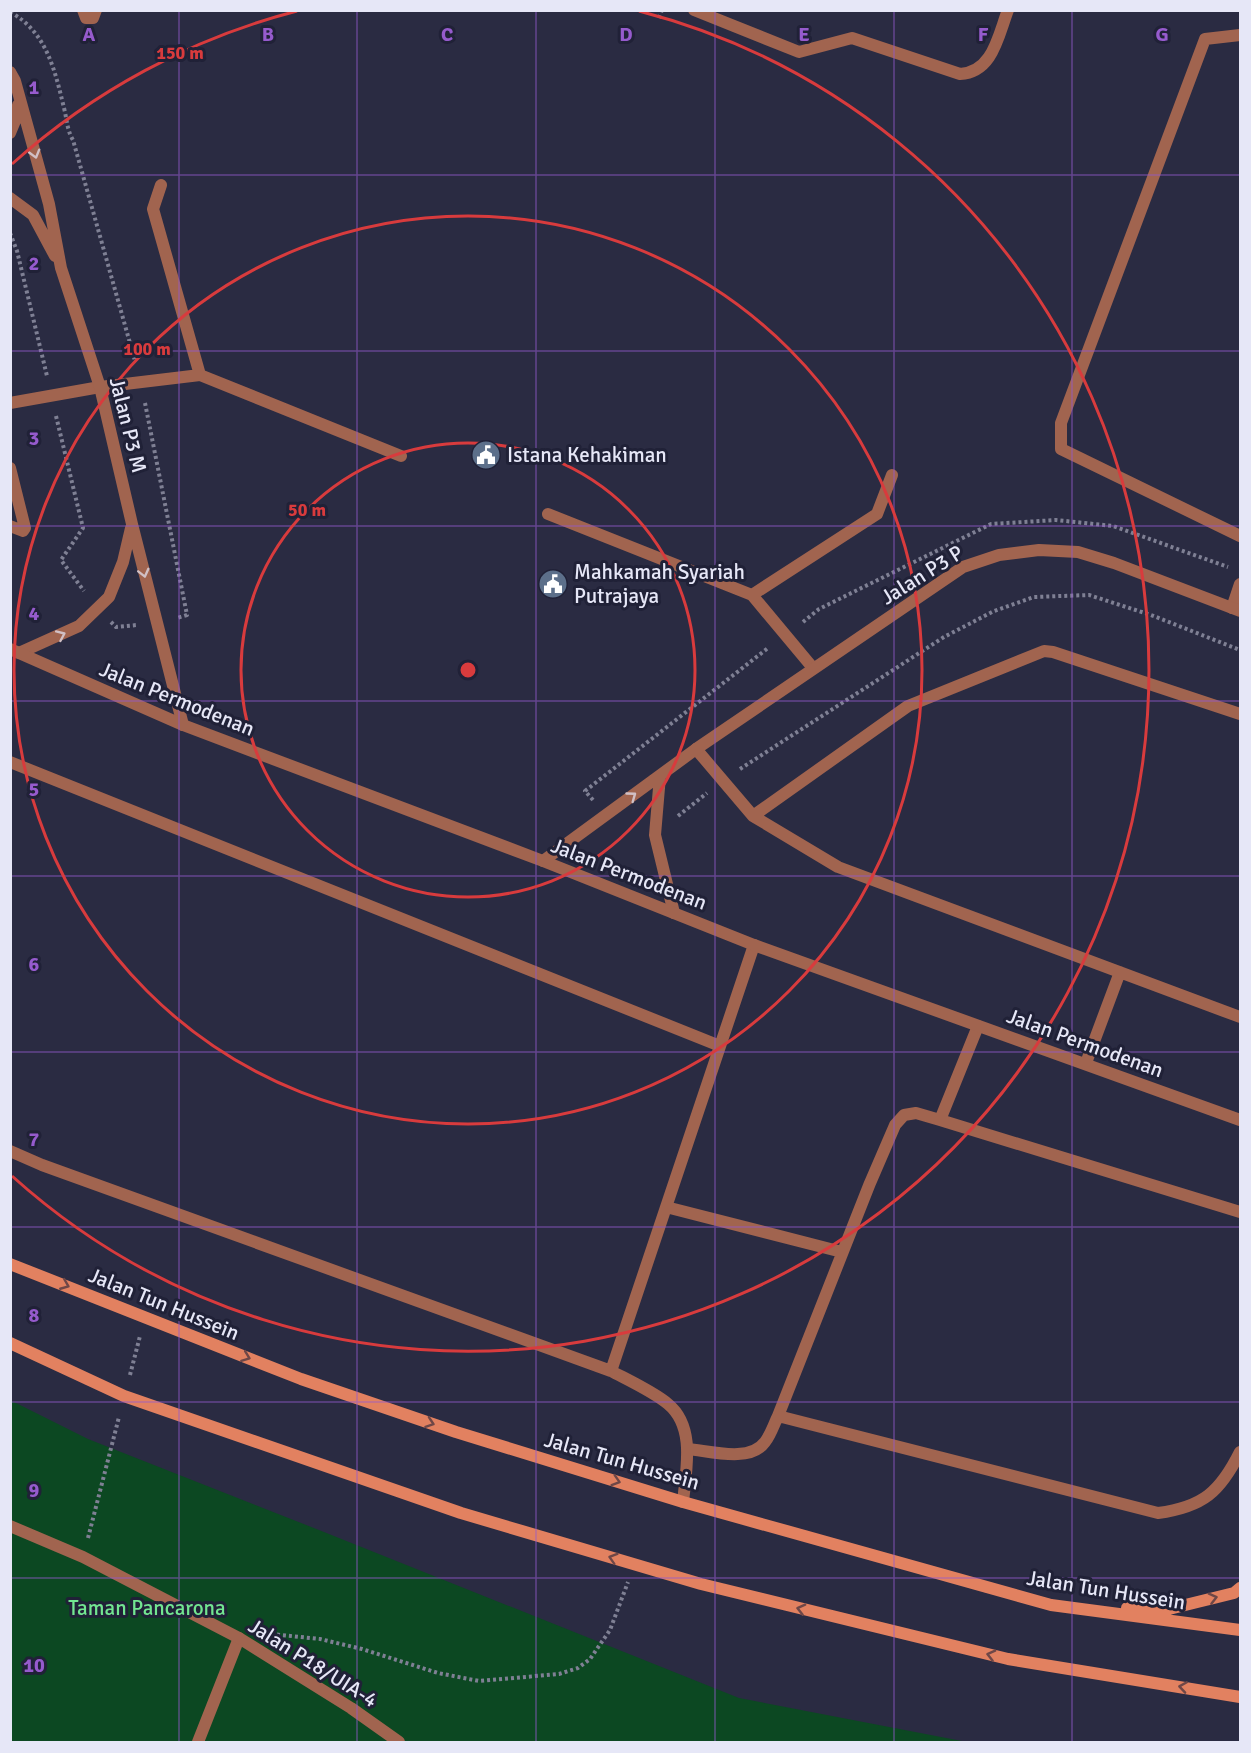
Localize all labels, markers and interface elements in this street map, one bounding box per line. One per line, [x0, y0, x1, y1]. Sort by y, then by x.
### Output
text: A [83, 22, 96, 47]
text: B [262, 22, 274, 47]
text: C [441, 22, 453, 47]
text: D [619, 22, 633, 47]
text: E [798, 22, 810, 47]
text: F [978, 22, 989, 47]
text: G [1155, 22, 1169, 47]
text: 150 m [156, 42, 204, 64]
text: 1 [29, 75, 40, 100]
one-way arrow [28, 148, 40, 159]
text: 2 [29, 251, 39, 276]
text: 100 m [123, 338, 171, 360]
street label: Jalan P3 M [104, 375, 152, 475]
text: 3 [29, 426, 39, 451]
public building icon: Istana Kehakiman [470, 439, 502, 471]
place label: Istana Kehakiman [507, 442, 667, 468]
text: 50 m [288, 499, 326, 521]
street label: Jalan P3 P [876, 539, 968, 610]
place label: Mahkamah Syariah Putrajaya [574, 559, 745, 609]
one-way arrow [137, 568, 150, 578]
public building icon: Mahkamah Syariah Putrajaya [537, 568, 569, 600]
text: 4 [29, 601, 40, 626]
one-way arrow [54, 630, 65, 642]
street label: Jalan Permodenan [96, 656, 258, 742]
centre of rings [458, 660, 478, 680]
text: 5 [29, 777, 39, 802]
one-way arrow [626, 792, 637, 803]
street label: Jalan Permodenan [547, 832, 711, 916]
text: 6 [29, 952, 40, 977]
street label: Jalan Permodenan [1003, 1003, 1167, 1083]
text: 7 [29, 1127, 40, 1152]
street label: Jalan Tun Hussein [85, 1262, 243, 1346]
one-way arrow [59, 1278, 70, 1291]
text: 8 [29, 1303, 40, 1328]
one-way arrow [240, 1350, 251, 1362]
one-way arrow [424, 1416, 434, 1428]
street label: Jalan Tun Hussein [541, 1426, 703, 1496]
one-way arrow [610, 1474, 621, 1486]
text: 9 [29, 1478, 40, 1503]
one-way arrow [608, 1553, 619, 1565]
street label: Jalan Tun Hussein [1025, 1565, 1187, 1615]
one-way arrow [1208, 1593, 1218, 1606]
park label: Taman Pancarona [68, 1595, 226, 1621]
one-way arrow [796, 1603, 806, 1616]
street label: Jalan P18/UIA-4 [244, 1613, 382, 1713]
one-way arrow [986, 1650, 996, 1663]
text: 10 [23, 1653, 45, 1678]
one-way arrow [1178, 1682, 1187, 1694]

